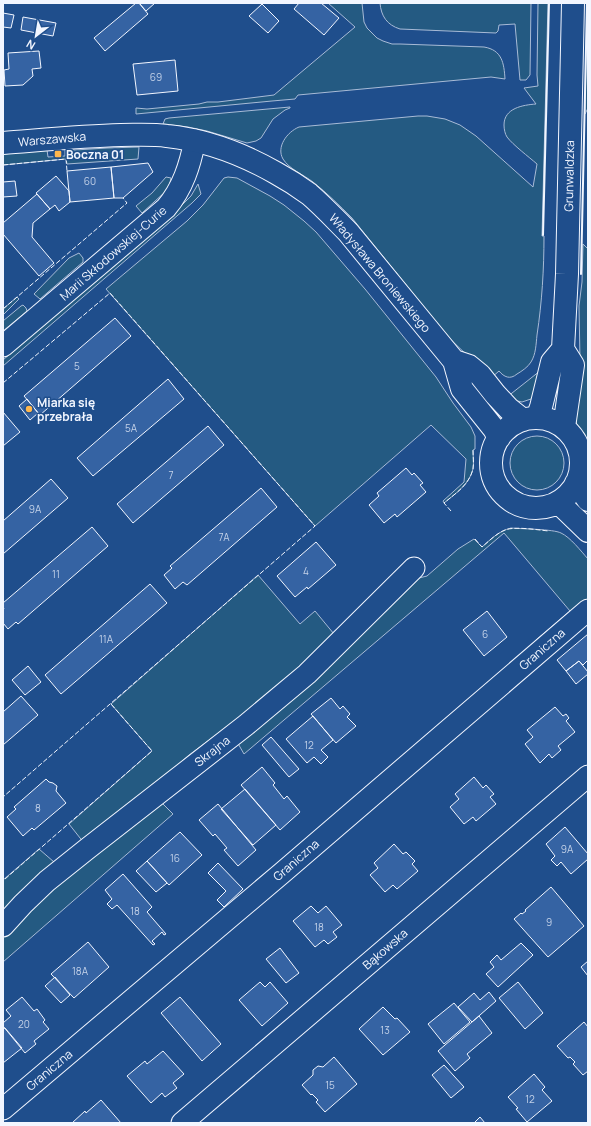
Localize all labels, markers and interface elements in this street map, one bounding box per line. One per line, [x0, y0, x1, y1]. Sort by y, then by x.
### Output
north arrow [16, 16, 56, 56]
text: N [23, 36, 38, 53]
house number: 69 [150, 70, 162, 84]
street label: Warszawska [17, 128, 87, 150]
street label: Grunwaldzka [560, 140, 578, 212]
place label: Boczna 01 [66, 146, 124, 163]
marker: Boczna 01 [53, 149, 63, 159]
house number: 60 [84, 174, 96, 188]
street label: Marii Skłodowskiej-Curie [56, 202, 170, 304]
street label: Władysława Broniewskiego [325, 210, 435, 336]
house number: 5 [74, 359, 80, 373]
place label: Miarka się przebrała [37, 394, 95, 425]
marker: Miarka się przebrała [24, 404, 34, 414]
house number: 5A [125, 421, 138, 435]
house number: 7 [168, 468, 174, 482]
house number: 9A [29, 502, 42, 516]
house number: 7A [219, 530, 230, 544]
house number: 4 [303, 564, 309, 578]
house number: 11 [52, 567, 60, 581]
street label: Graniczna [515, 624, 569, 674]
house number: 6 [482, 627, 488, 641]
house number: 11A [99, 632, 114, 646]
street label: Skrajna [191, 732, 233, 770]
house number: 12 [304, 738, 314, 752]
house number: 8 [35, 801, 41, 815]
street label: Graniczna [269, 835, 323, 885]
house number: 9A [561, 842, 574, 856]
house number: 16 [170, 851, 180, 865]
house number: 18 [130, 904, 140, 918]
house number: 9 [546, 915, 552, 929]
house number: 18 [314, 920, 324, 934]
street label: Bąkowska [359, 925, 411, 973]
house number: 18A [72, 964, 89, 978]
house number: 20 [18, 1017, 30, 1031]
house number: 13 [380, 1023, 390, 1037]
street label: Graniczna [22, 1046, 76, 1094]
house number: 15 [325, 1078, 335, 1092]
house number: 12 [525, 1092, 535, 1106]

